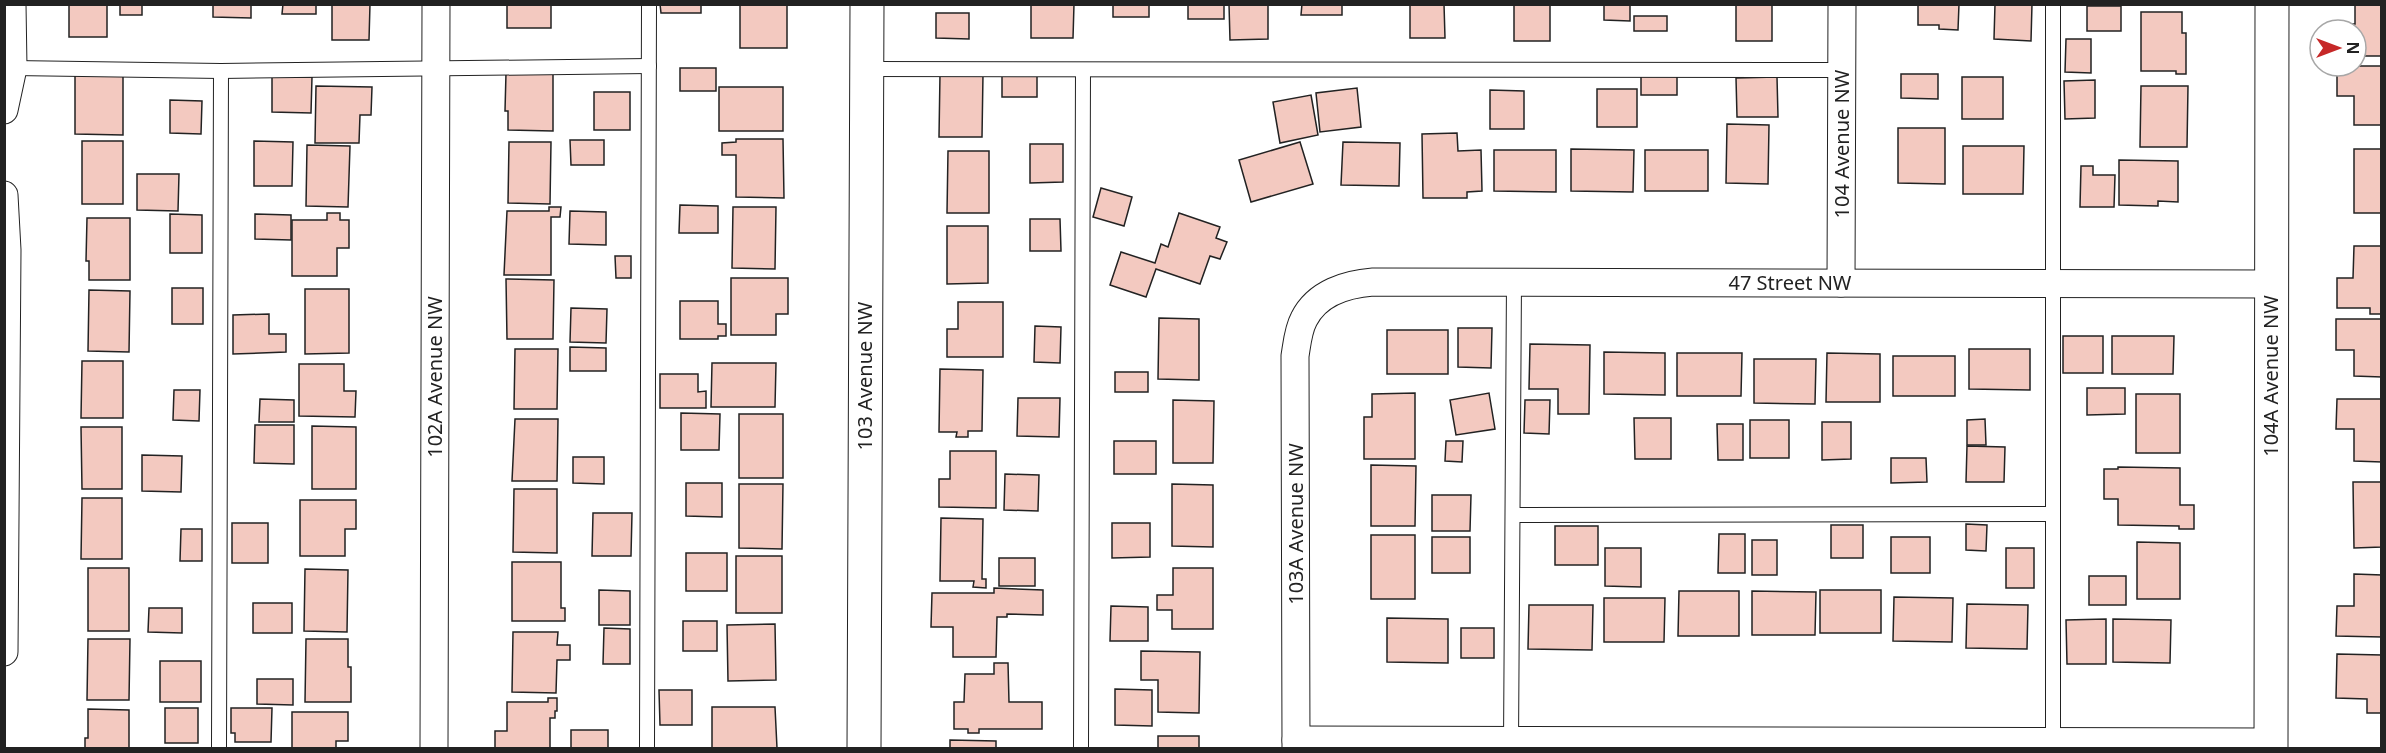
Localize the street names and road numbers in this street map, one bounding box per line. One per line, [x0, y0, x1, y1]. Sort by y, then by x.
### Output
street label: 104 Avenue NW [1828, 69, 1855, 218]
street label: 47 Street NW [1729, 269, 1852, 296]
street label: 104A Avenue NW [2257, 295, 2284, 457]
street label: 102A Avenue NW [421, 296, 448, 458]
street label: 103 Avenue NW [851, 301, 878, 450]
street label: 103A Avenue NW [1282, 443, 1309, 605]

